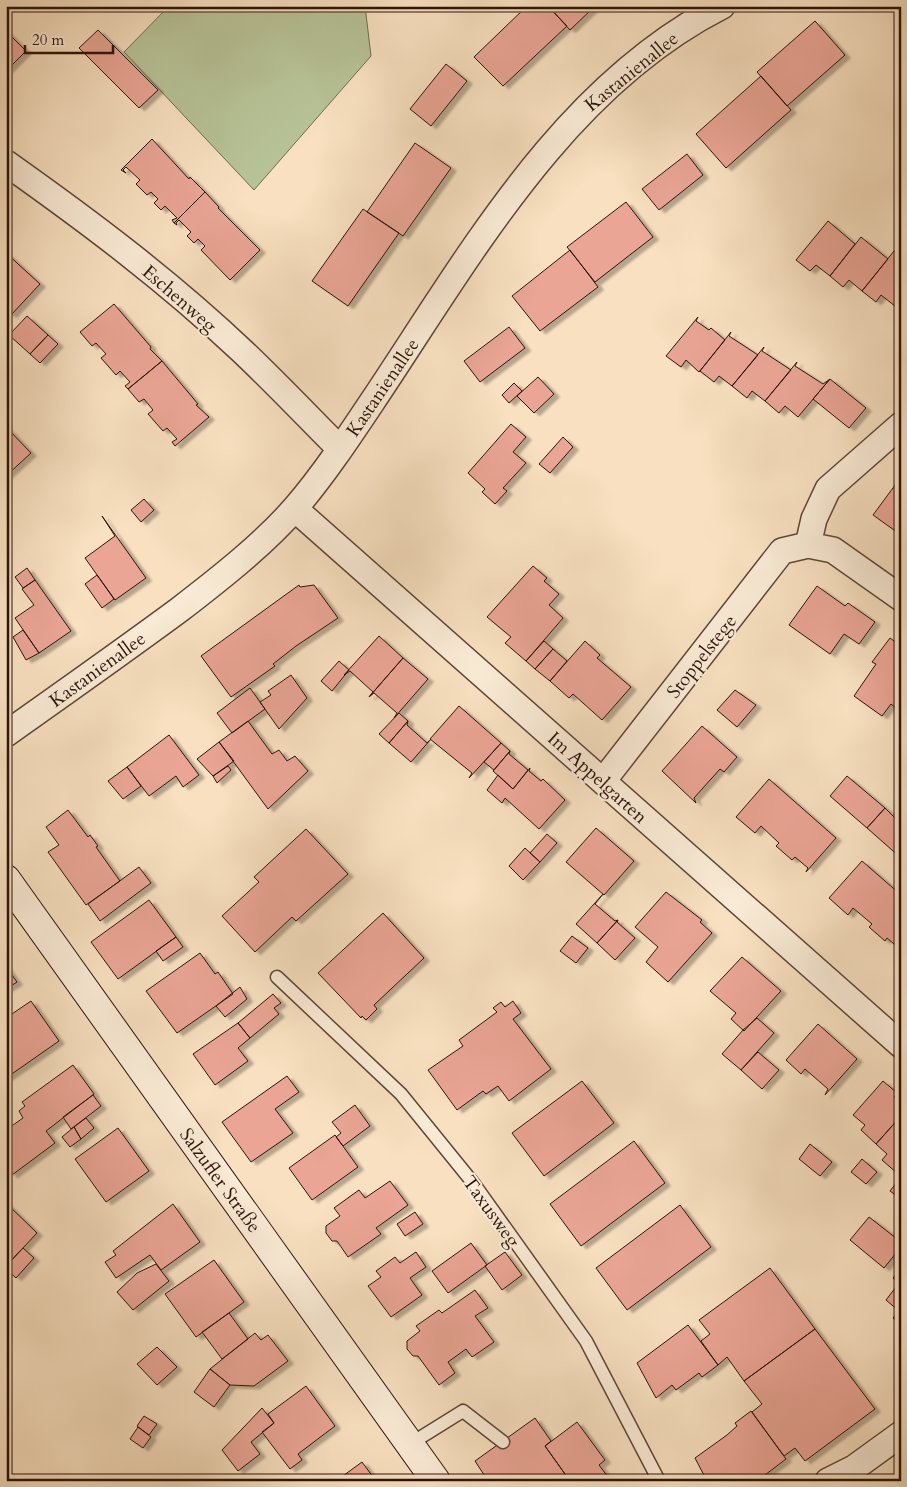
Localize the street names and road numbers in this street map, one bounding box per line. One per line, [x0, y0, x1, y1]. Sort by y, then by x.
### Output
street label: Kastanienallee [579, 26, 684, 118]
street label: Eschenweg [136, 259, 223, 339]
street label: Kastanienallee [340, 333, 425, 442]
street label: Stoppelstege [661, 609, 743, 704]
street label: Kastanienallee [44, 626, 151, 714]
street label: Im Appelgarten [542, 726, 653, 830]
street label: Salzufler Straße [173, 1123, 267, 1238]
street label: Taxusweg [456, 1170, 526, 1253]

